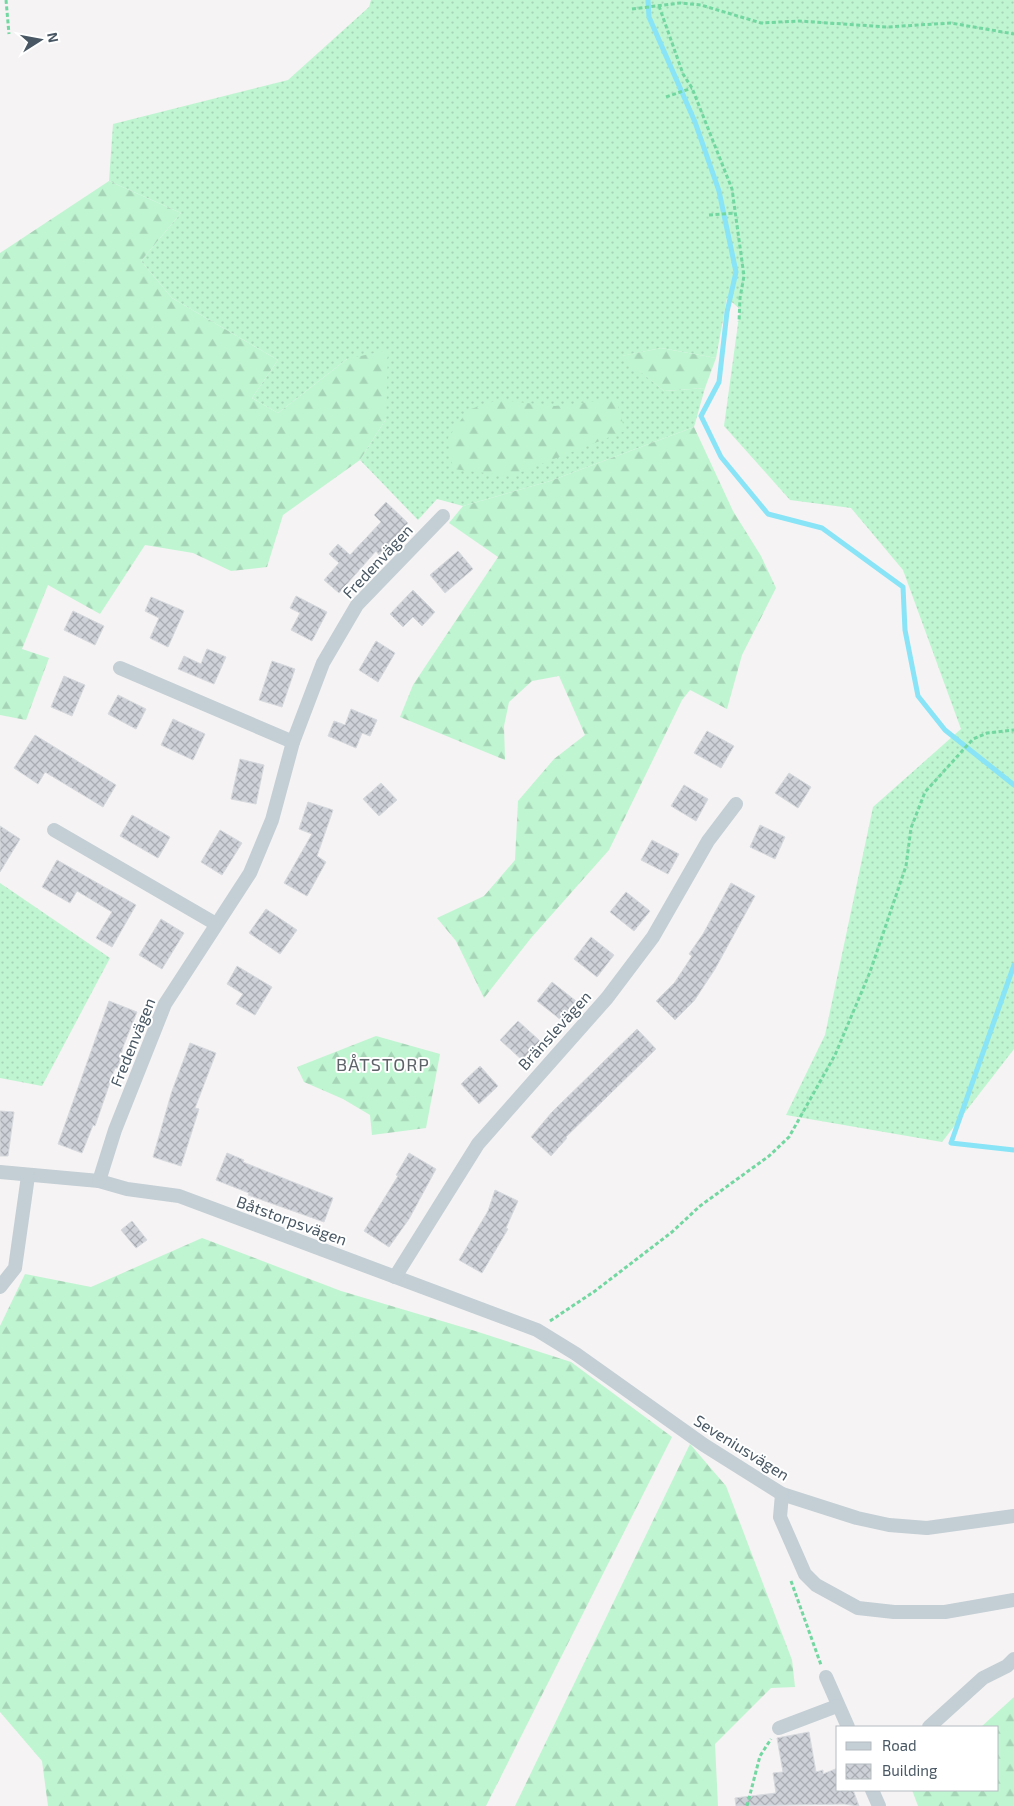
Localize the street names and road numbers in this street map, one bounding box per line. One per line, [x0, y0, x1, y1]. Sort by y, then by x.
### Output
street label: Fredenvägen [338, 520, 416, 602]
street label: Bränslevägen [514, 987, 594, 1073]
street label: Fredenvägen [106, 995, 158, 1089]
street label: Båtstorpsvägen [234, 1191, 350, 1249]
street label: Seveniusvägen [691, 1410, 793, 1484]

